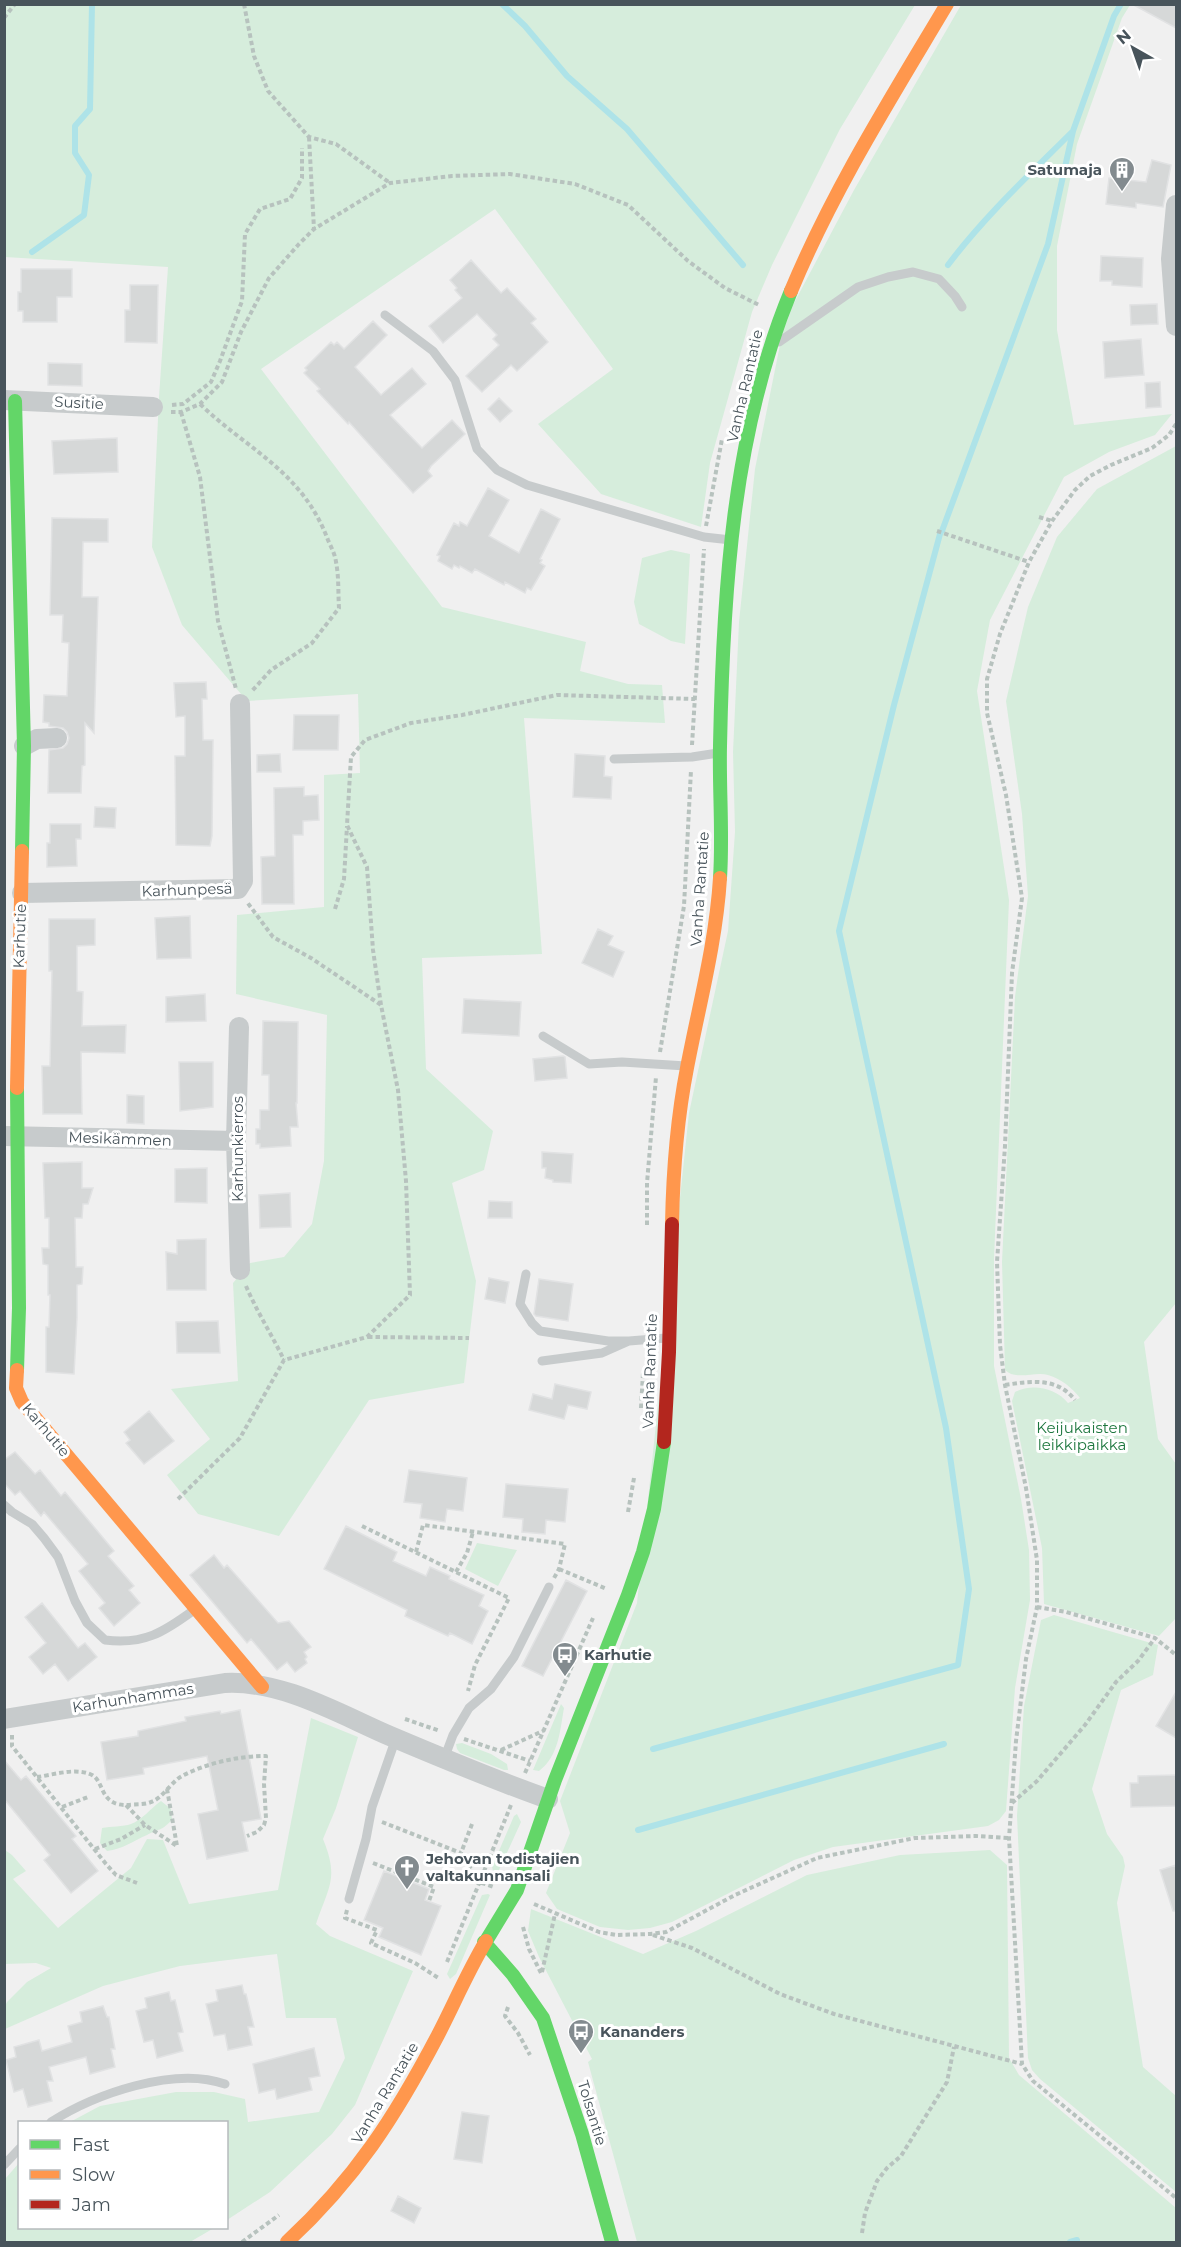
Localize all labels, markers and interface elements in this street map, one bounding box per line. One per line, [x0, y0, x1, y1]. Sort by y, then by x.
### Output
north arrow [1103, 18, 1163, 78]
text: N [1113, 25, 1135, 48]
building icon: Satumaja [1107, 155, 1137, 193]
place label: Satumaja [1027, 160, 1102, 179]
street label: Vanha Rantatie [722, 328, 767, 444]
street label: Susitie [54, 392, 104, 413]
street label: Vanha Rantatie [686, 831, 713, 947]
street label: Karhunpesä [141, 878, 233, 901]
street label: Karhutie [9, 903, 30, 969]
street label: Karhunkierros [228, 1096, 247, 1202]
street label: Mesikämmen [68, 1127, 172, 1150]
street label: Vanha Rantatie [638, 1313, 661, 1429]
street label: Karhutie [18, 1399, 74, 1461]
park label: Keijukaisten leikkipaikka [1036, 1418, 1128, 1454]
bus stop icon: Karhutie [550, 1640, 580, 1678]
place label: Karhutie [584, 1645, 652, 1664]
street label: Karhunhammas [71, 1679, 195, 1716]
place label: Jehovan todistajien valtakunnansali [425, 1849, 580, 1885]
church icon: Jehovan todistajien valtakunnansali [392, 1853, 422, 1891]
bus stop icon: Kananders [566, 2017, 596, 2055]
place label: Kananders [600, 2022, 685, 2041]
street label: Vanha Rantatie [347, 2038, 422, 2147]
street label: Tolsantie [574, 2078, 611, 2148]
legend [18, 2121, 228, 2229]
text: Fast [72, 2134, 110, 2156]
text: Slow [72, 2164, 115, 2186]
text: Jam [71, 2194, 111, 2216]

